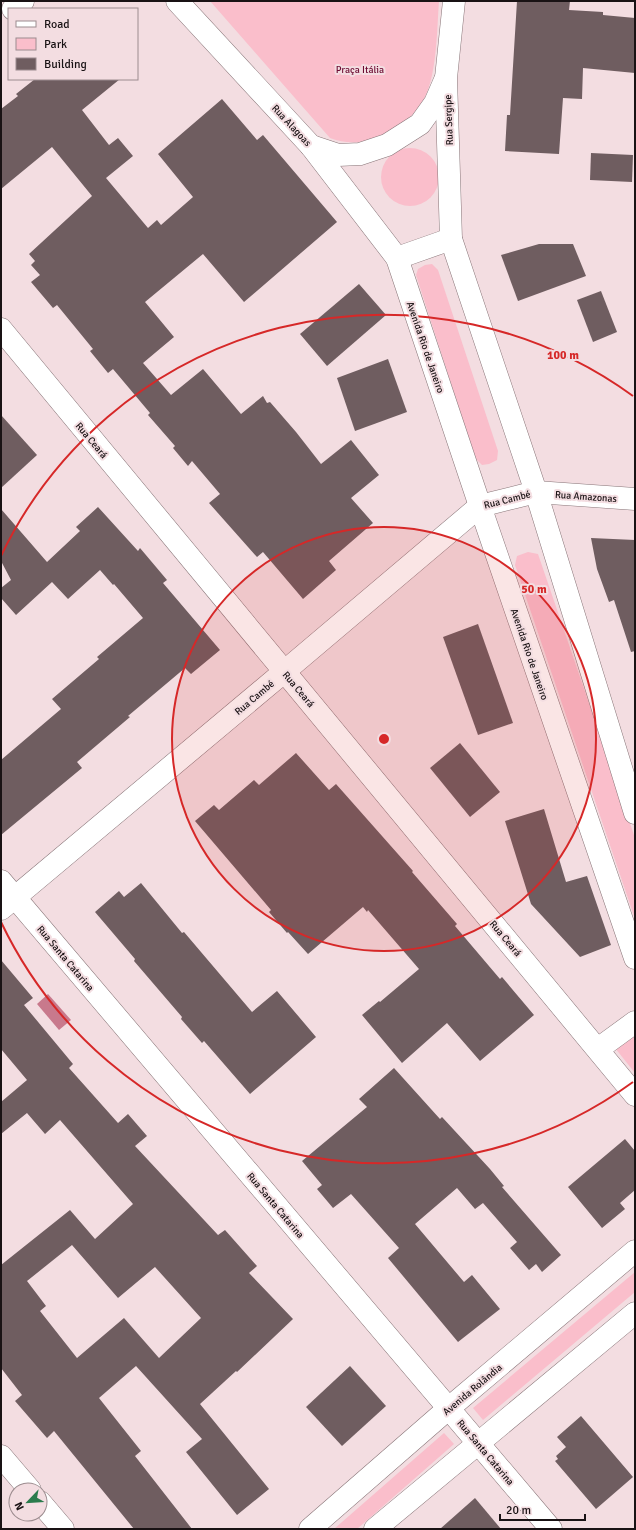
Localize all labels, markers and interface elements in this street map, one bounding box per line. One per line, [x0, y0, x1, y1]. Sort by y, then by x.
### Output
legend [8, 8, 138, 80]
text: Road [44, 17, 70, 32]
text: Park [44, 37, 67, 52]
text: Building [44, 57, 87, 72]
park label: Praça Itália [336, 64, 384, 76]
street label: Rua Sergipe [442, 94, 456, 146]
street label: Rua Alagoas [269, 102, 314, 149]
street label: Avenida Rio de Janeiro [404, 300, 446, 395]
text: 100 m [547, 348, 579, 363]
street label: Rua Ceará [73, 420, 110, 461]
street label: Rua Cambé [483, 488, 532, 512]
street label: Rua Amazonas [555, 489, 618, 505]
text: 50 m [521, 582, 547, 597]
street label: Avenida Rio de Janeiro [508, 607, 550, 702]
street label: Rua Ceará [280, 669, 317, 710]
street label: Rua Cambé [232, 678, 277, 718]
centre of rings [377, 732, 391, 746]
street label: Rua Ceará [487, 918, 524, 959]
street label: Rua Santa Catarina [34, 923, 96, 994]
street label: Rua Santa Catarina [244, 1170, 306, 1241]
street label: Avenida Rolândia [441, 1361, 505, 1418]
street label: Rua Santa Catarina [454, 1417, 516, 1488]
north arrow [8, 1482, 48, 1522]
scale bar [500, 1496, 585, 1522]
text: N [12, 1500, 27, 1512]
text: 20 m [506, 1503, 531, 1518]

